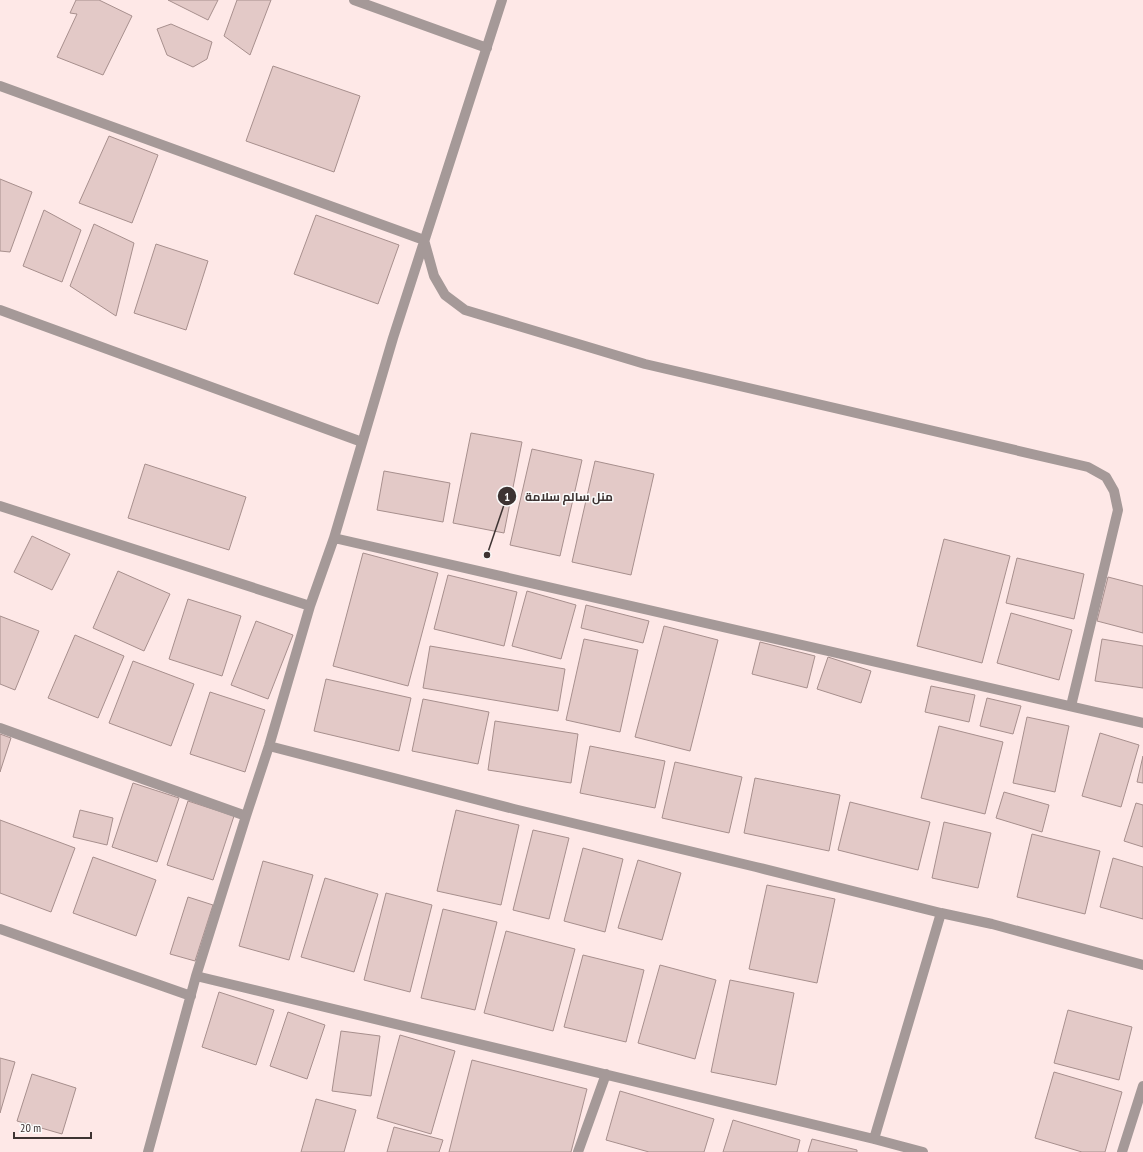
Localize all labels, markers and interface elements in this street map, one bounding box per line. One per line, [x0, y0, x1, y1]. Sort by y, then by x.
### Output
callout: منل سالم سلامة [497, 484, 621, 508]
text: 1 [504, 489, 510, 504]
text: منل سالم سلامة [525, 489, 613, 505]
scale bar [14, 1114, 91, 1140]
text: 20 m [20, 1120, 41, 1135]

